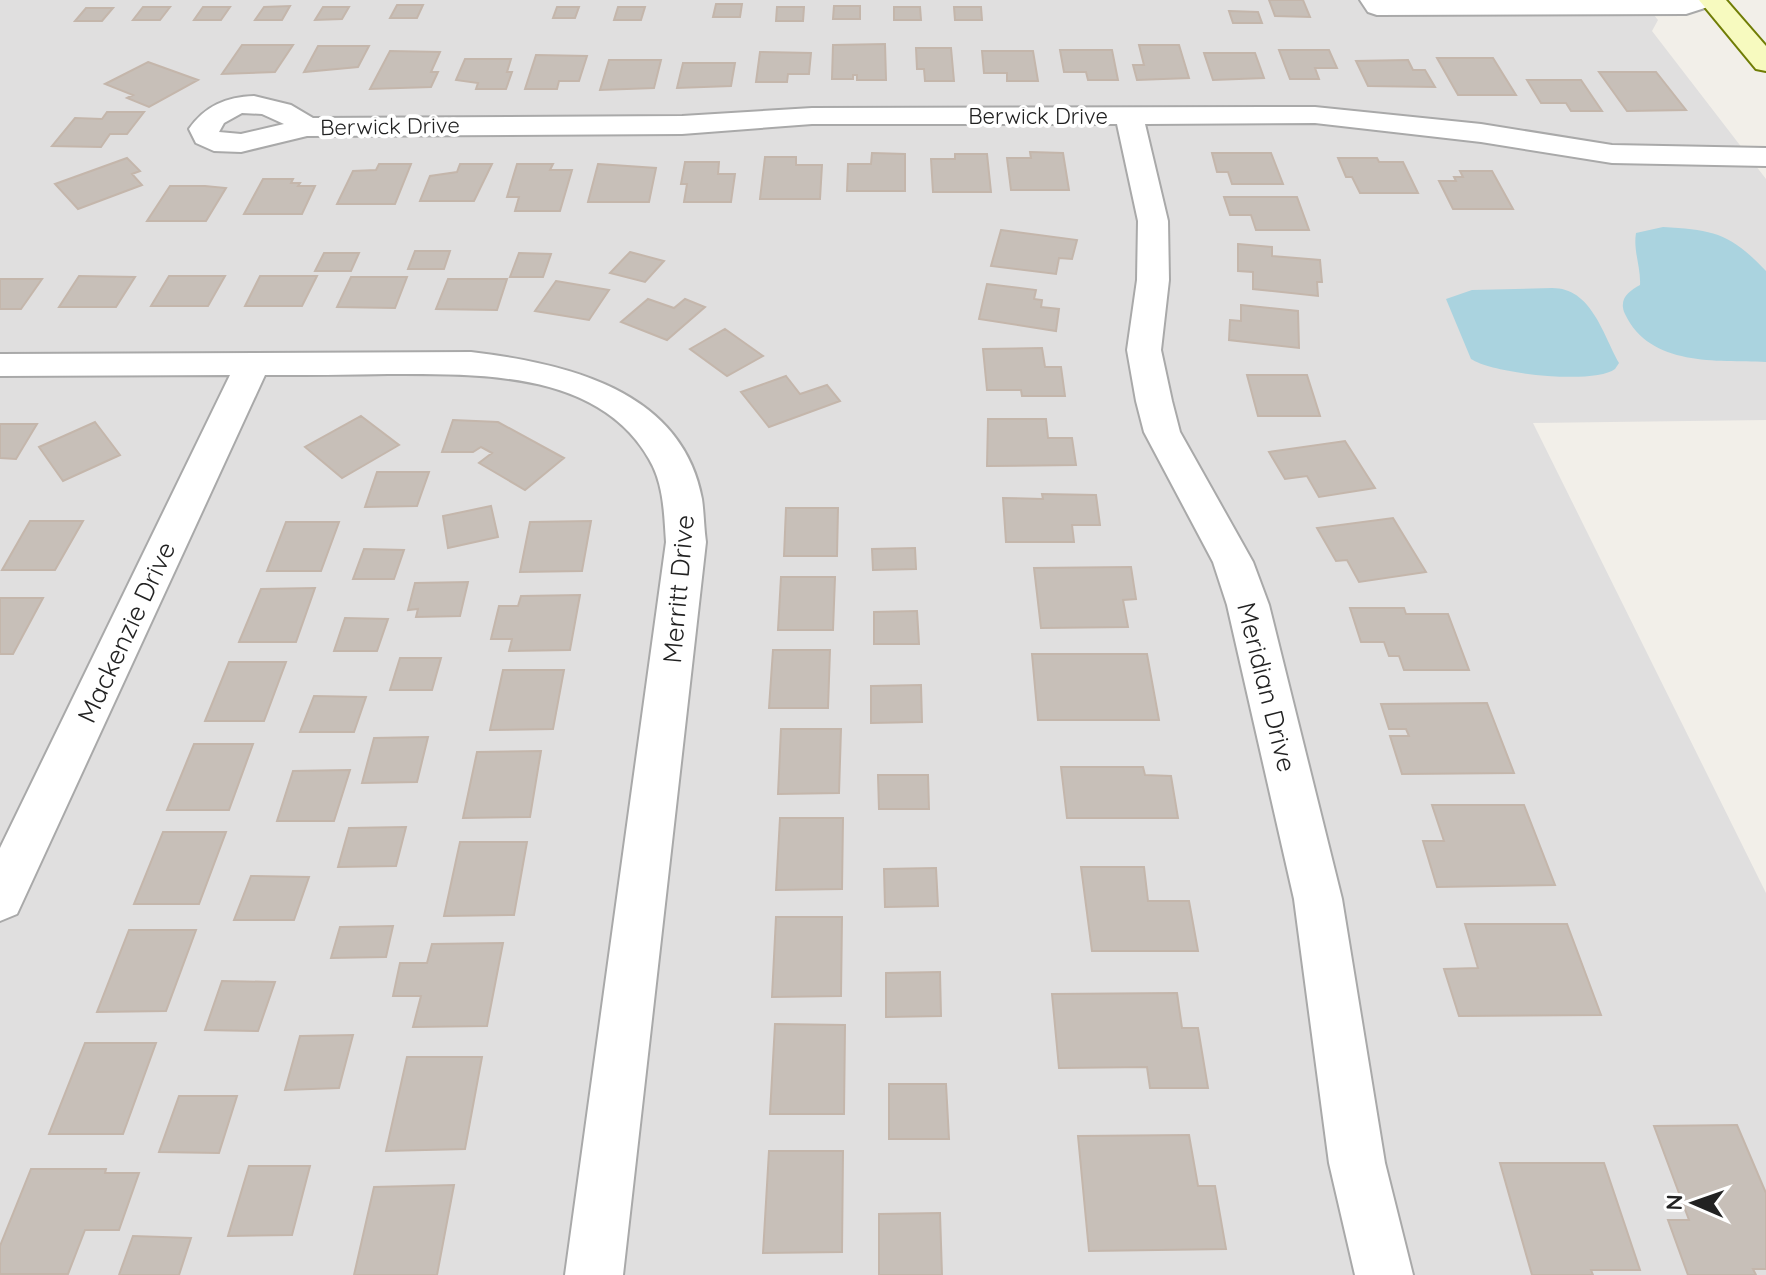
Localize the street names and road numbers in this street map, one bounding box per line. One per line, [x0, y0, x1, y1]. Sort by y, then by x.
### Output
street label: Berwick Drive [968, 102, 1108, 130]
street label: Berwick Drive [320, 111, 460, 141]
street label: Merritt Drive [655, 513, 701, 665]
street label: Mackenzie Drive [70, 536, 182, 728]
street label: Meridian Drive [1230, 599, 1304, 775]

